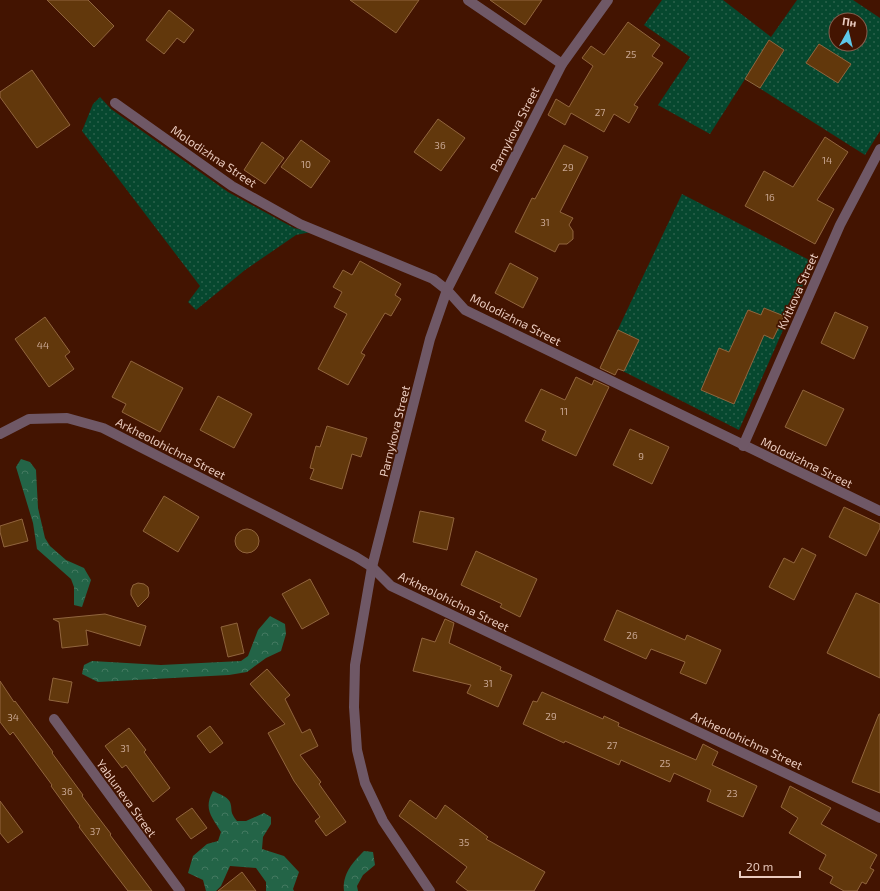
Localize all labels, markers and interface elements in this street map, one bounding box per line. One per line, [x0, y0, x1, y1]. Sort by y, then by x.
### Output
north arrow [828, 12, 868, 52]
text: Пн [841, 14, 857, 29]
house number: 25 [626, 48, 636, 60]
street label: Parnykova Street [487, 84, 542, 174]
house number: 27 [595, 106, 605, 118]
street label: Molodizhna Street [169, 122, 260, 190]
house number: 36 [434, 139, 446, 151]
house number: 14 [822, 154, 832, 166]
house number: 10 [301, 158, 311, 170]
house number: 29 [562, 161, 574, 173]
house number: 16 [765, 191, 775, 203]
house number: 31 [540, 216, 550, 228]
street label: Kvitkova Street [774, 250, 820, 331]
street label: Molodizhna Street [468, 290, 564, 348]
house number: 44 [37, 339, 49, 351]
street label: Parnykova Street [376, 384, 412, 478]
house number: 11 [560, 405, 568, 417]
street label: Arkheolohichna Street [114, 414, 229, 482]
street label: Molodizhna Street [759, 434, 856, 490]
house number: 9 [638, 450, 644, 462]
street label: Arkheolohichna Street [396, 568, 512, 634]
house number: 26 [626, 629, 638, 641]
house number: 31 [483, 677, 493, 689]
street label: Arkheolohichna Street [689, 708, 805, 772]
house number: 29 [545, 710, 557, 722]
house number: 34 [7, 711, 19, 723]
house number: 27 [607, 739, 617, 751]
house number: 31 [120, 742, 130, 754]
street label: Yabluneva Street [94, 757, 160, 840]
house number: 25 [660, 757, 670, 769]
house number: 36 [61, 785, 73, 797]
house number: 23 [726, 787, 738, 799]
house number: 37 [90, 825, 100, 837]
house number: 35 [459, 836, 469, 848]
scale bar [740, 853, 800, 879]
text: 20 m [746, 859, 773, 873]

